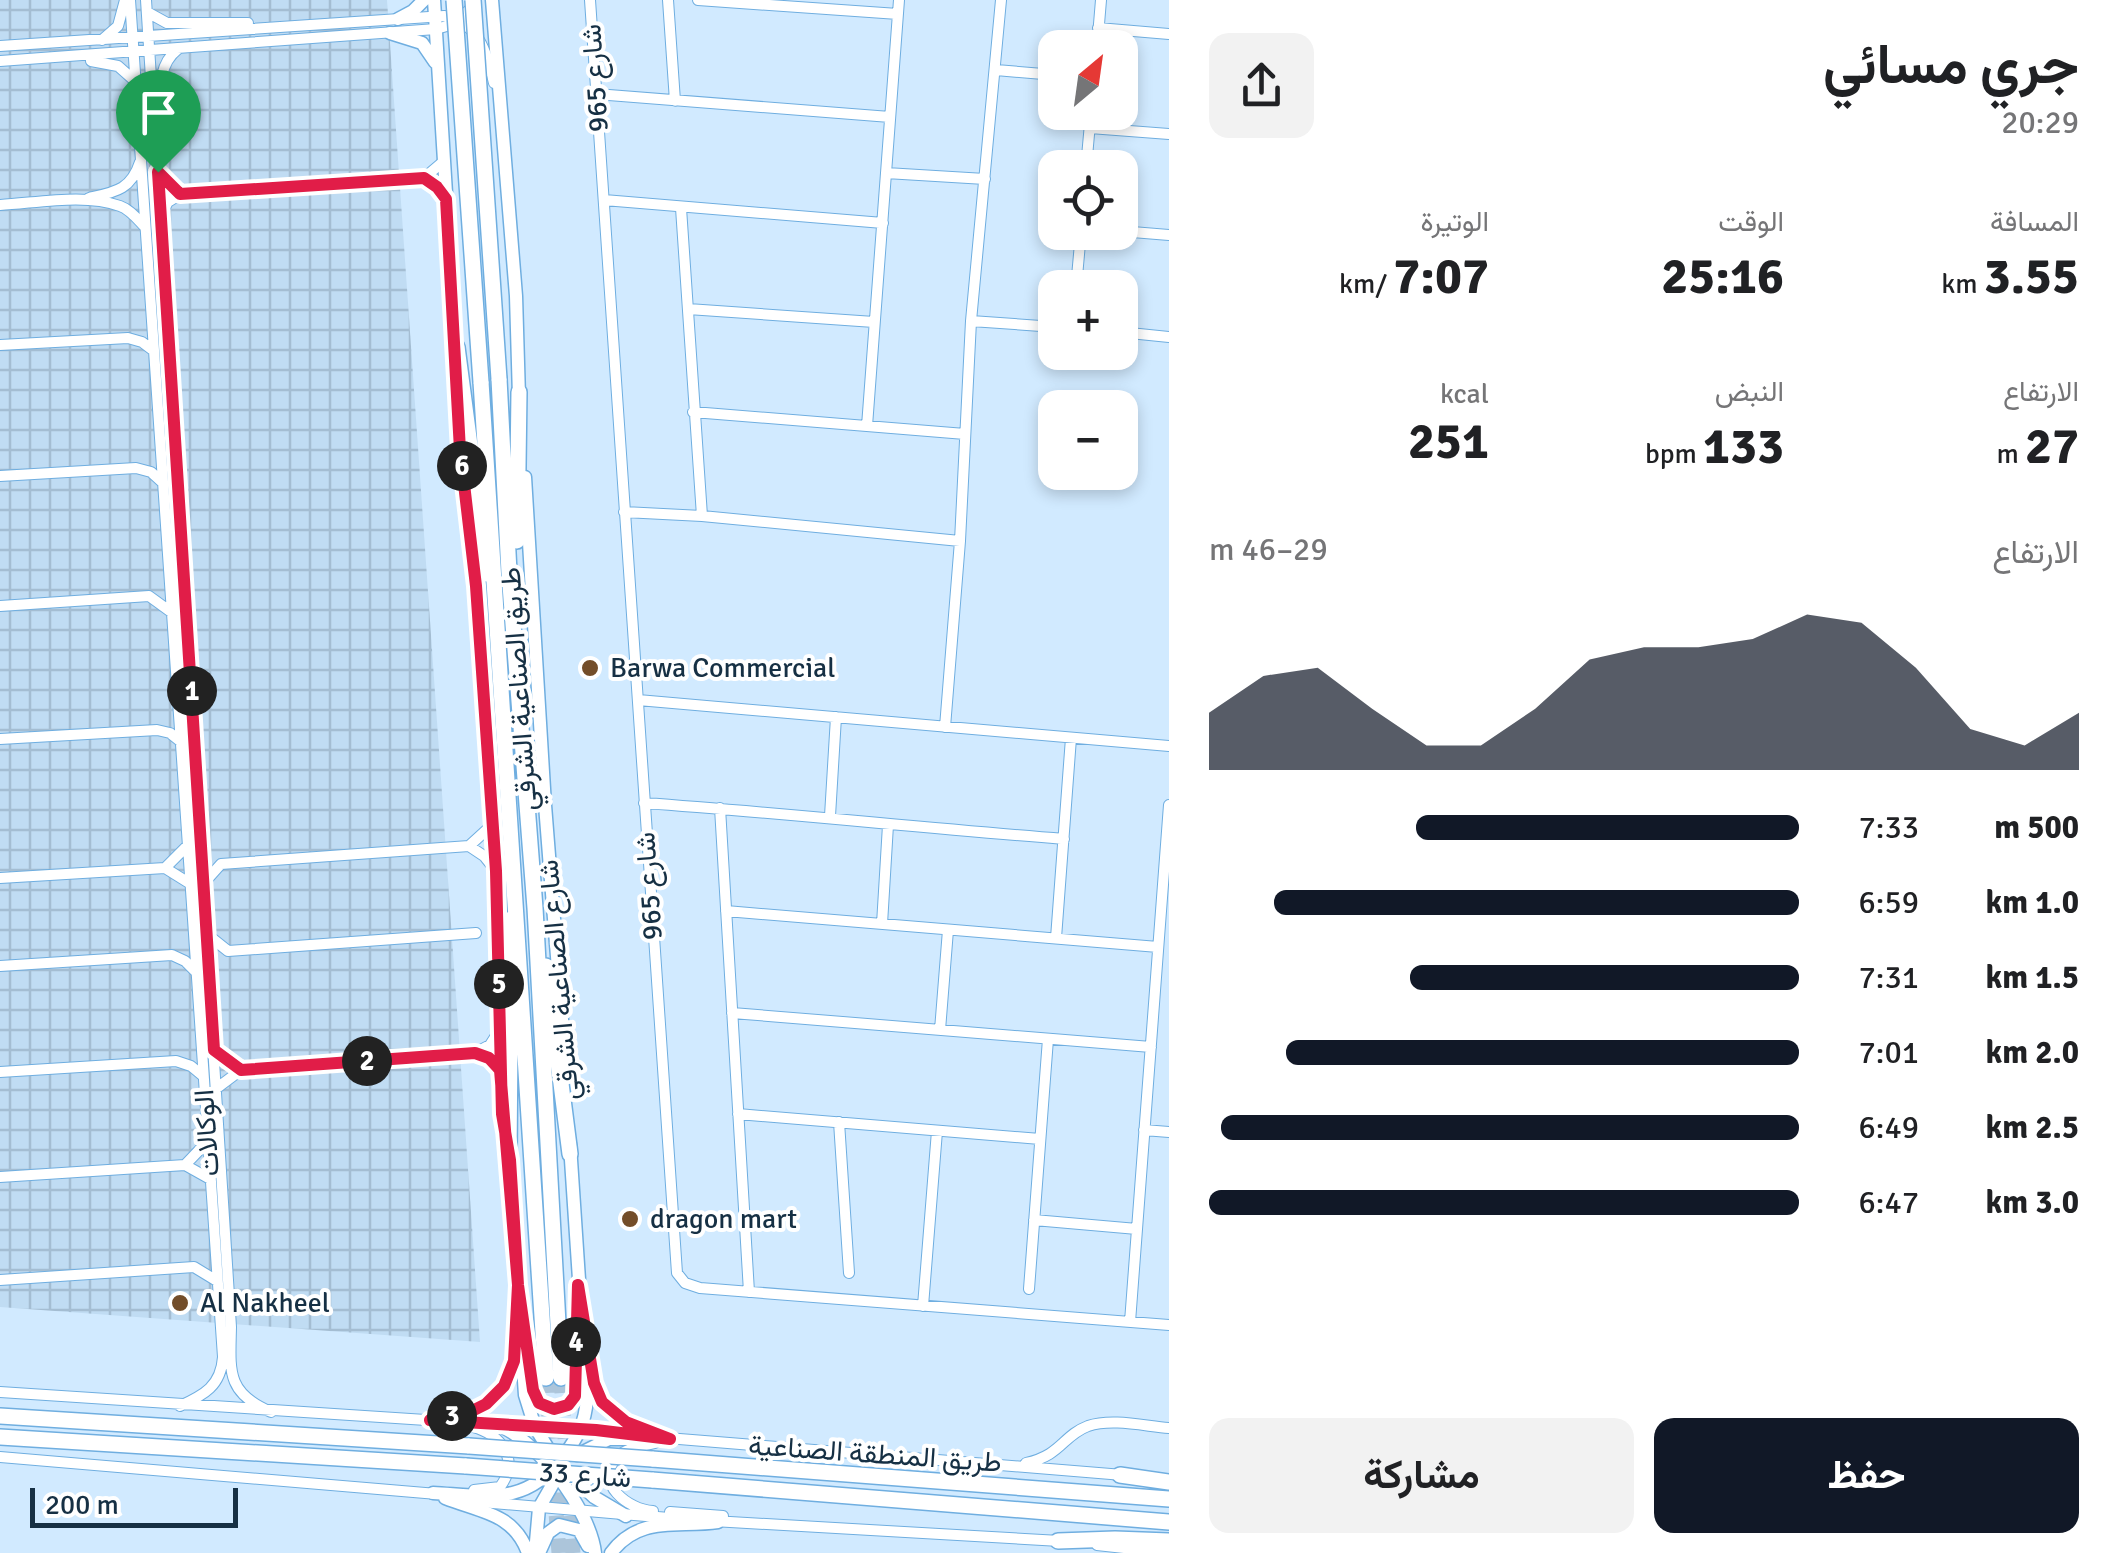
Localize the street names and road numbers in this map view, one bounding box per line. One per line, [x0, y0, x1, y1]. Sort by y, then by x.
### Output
street label: شارع 965 [574, 23, 617, 133]
street label: طريق الصناعية الشرقي [494, 566, 549, 812]
street label: شارع 965 [628, 831, 671, 941]
street label: شارع الصناعية الشرقي [532, 858, 591, 1102]
street label: الوكالات [187, 1088, 227, 1178]
street label: طريق المنطقة الصناعية [747, 1428, 1003, 1480]
street label: شارع 33 [537, 1455, 632, 1496]

